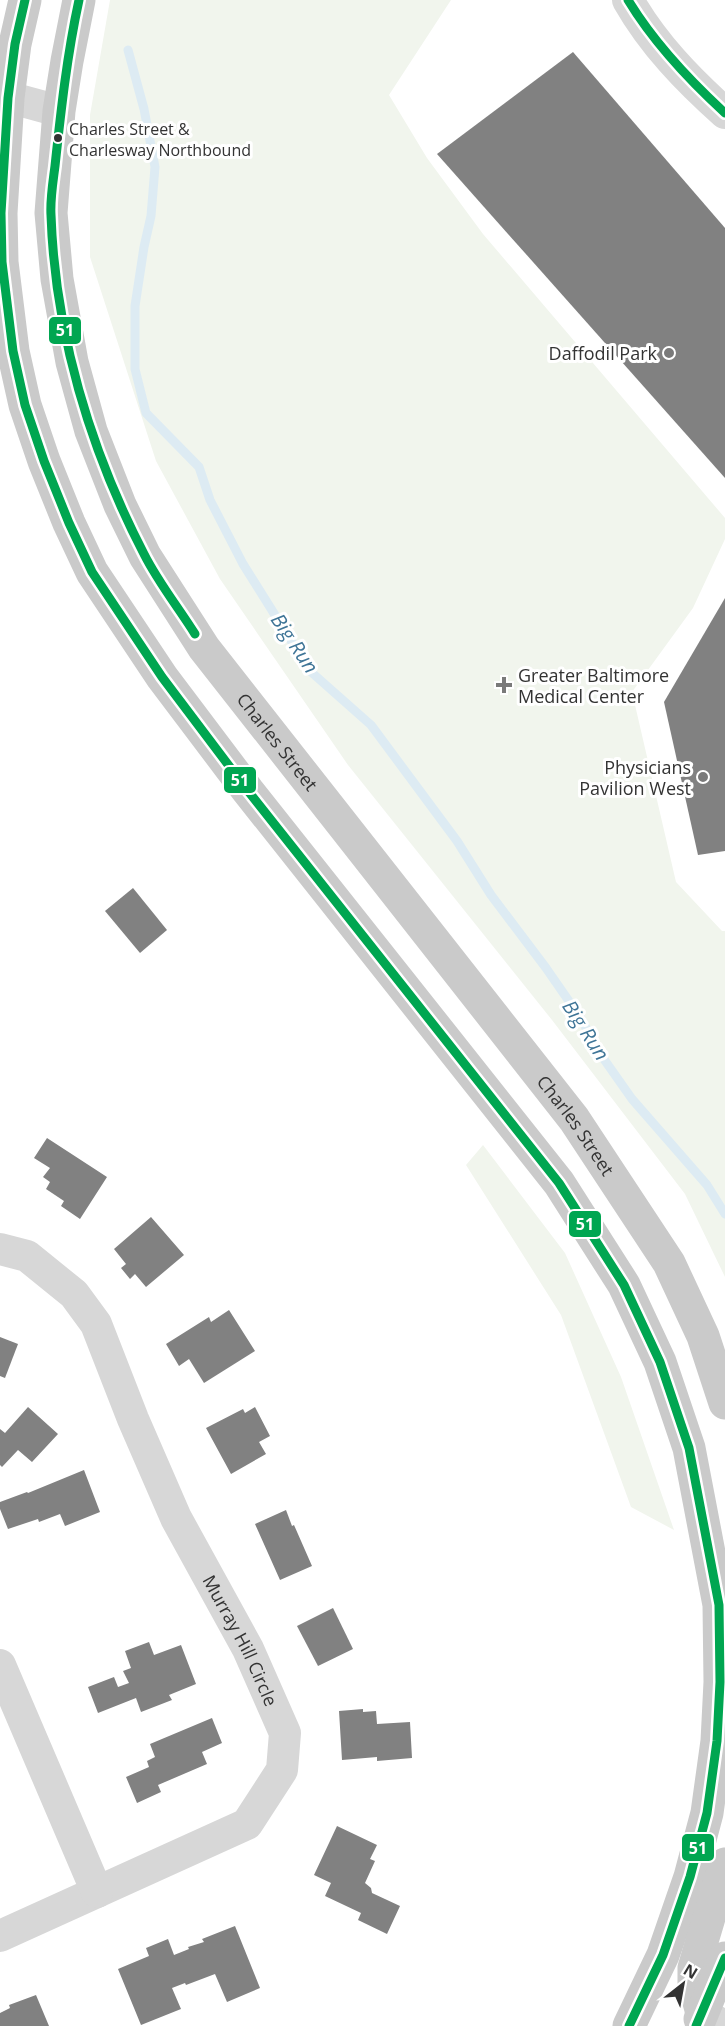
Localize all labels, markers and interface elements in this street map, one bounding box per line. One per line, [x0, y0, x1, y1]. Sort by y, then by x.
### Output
place label: Charles Street & Charlesway Northbound [69, 118, 251, 161]
marker: Charles Street & Charlesway Northbound [52, 132, 64, 144]
line badge: 51 [48, 316, 82, 345]
text: 51 [56, 319, 74, 341]
place label: Daffodil Park [549, 341, 658, 365]
marker: Daffodil Park [662, 346, 676, 360]
water label: Big Run [265, 608, 325, 678]
place label: Greater Baltimore Medical Center [518, 663, 669, 708]
marker: Greater Baltimore Medical Center [495, 676, 513, 694]
street label: Charles Street [232, 688, 323, 795]
place label: Physicians Pavilion West [579, 755, 691, 800]
line badge: 51 [223, 766, 257, 794]
text: 51 [231, 769, 249, 791]
marker: Physicians Pavilion West [696, 770, 710, 784]
water label: Big Run [556, 995, 616, 1065]
street label: Charles Street [532, 1070, 620, 1180]
line badge: 51 [568, 1210, 602, 1238]
text: 51 [576, 1213, 594, 1235]
street label: Murray Hill Circle [198, 1571, 284, 1710]
line badge: 51 [681, 1833, 715, 1862]
text: 51 [689, 1837, 707, 1859]
north arrow [653, 1954, 713, 2014]
text: N [679, 1958, 702, 1984]

